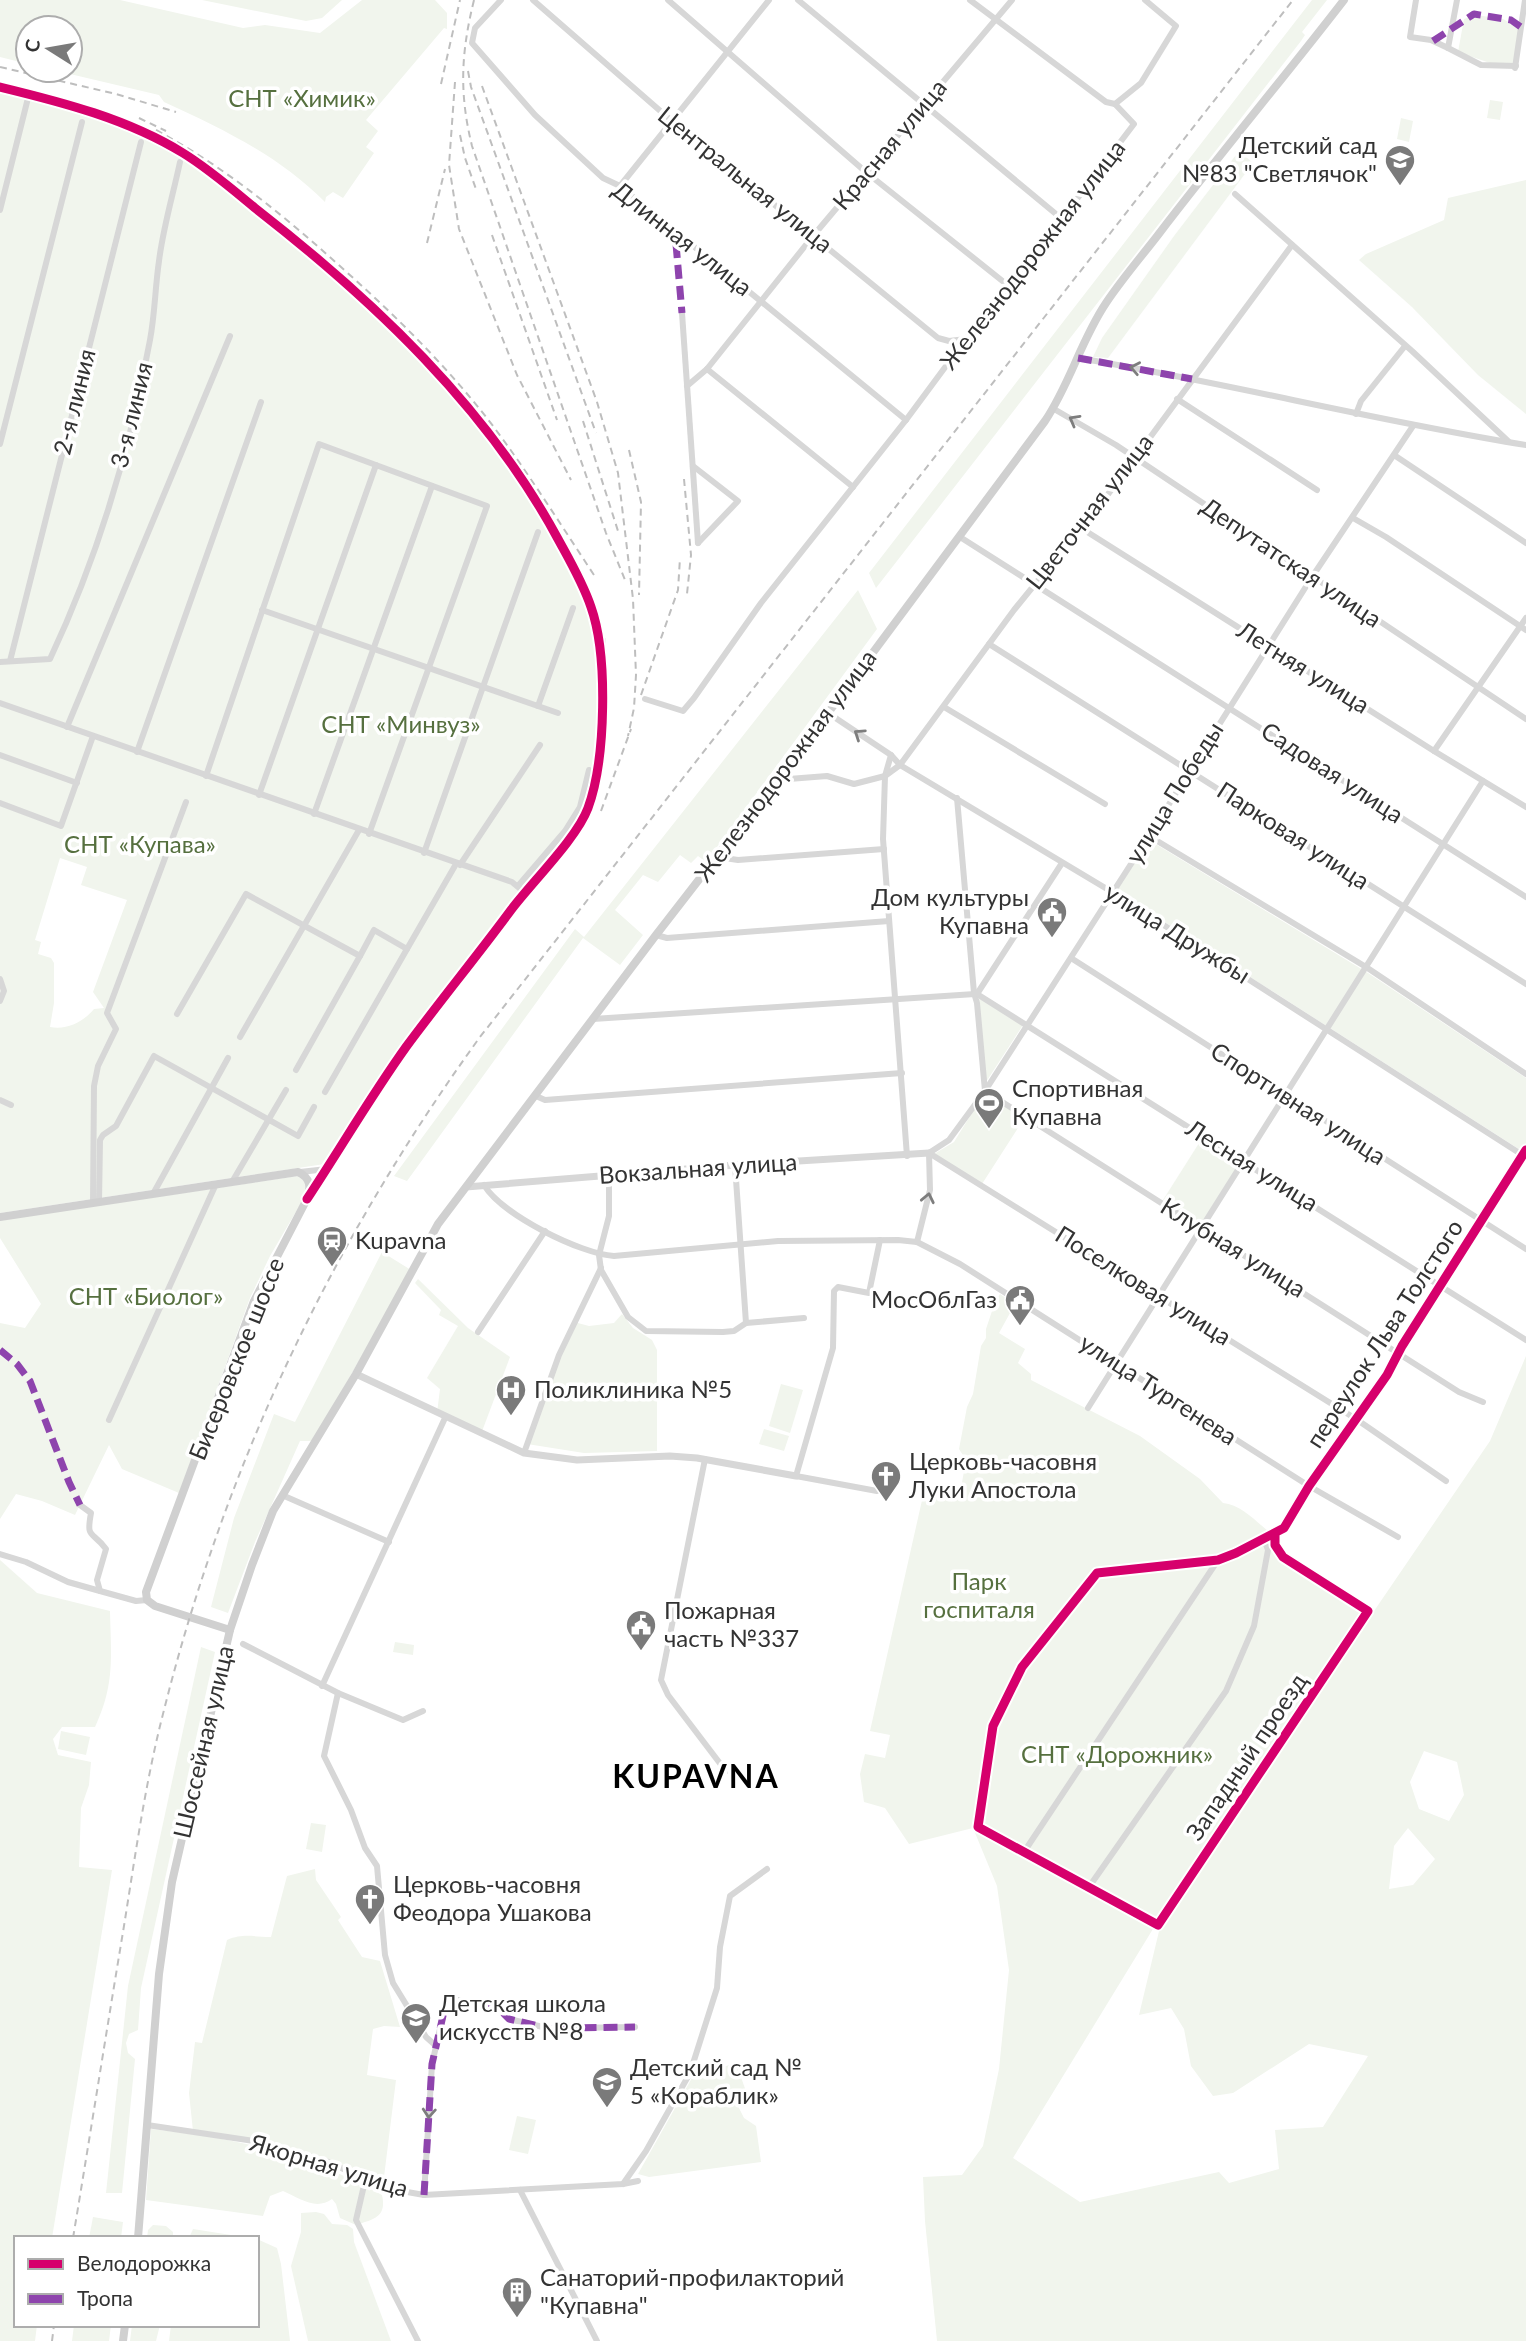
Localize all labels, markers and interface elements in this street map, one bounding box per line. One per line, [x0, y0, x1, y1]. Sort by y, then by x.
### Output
north arrow [14, 14, 84, 84]
text: С [19, 37, 44, 54]
street label: Красная улица [826, 73, 952, 215]
park label: СНТ «Химик» [228, 83, 376, 112]
street label: Центральная улица [653, 100, 839, 258]
place label: Детский сад №83 "Светлячок" [1182, 130, 1377, 187]
street label: Железнодорожная улица [933, 133, 1131, 375]
school or university icon: Детский сад №83 "Светлячок" [1383, 143, 1417, 187]
street label: Длинная улица [607, 174, 759, 301]
street label: 2-я линия [46, 346, 101, 457]
street label: 3-я линия [103, 359, 158, 470]
one-way arrow [1129, 361, 1141, 376]
one-way arrow [1068, 414, 1081, 428]
street label: Цветочная улица [1019, 427, 1159, 595]
street label: Депутатская улица [1196, 491, 1388, 633]
street label: Летняя улица [1231, 614, 1375, 719]
street label: Железнодорожная улица [688, 643, 882, 887]
park label: СНТ «Минвуз» [321, 709, 481, 738]
street label: Садовая улица [1256, 715, 1409, 828]
street label: улица Победы [1119, 716, 1229, 868]
one-way arrow [854, 730, 867, 742]
street label: Парковая улица [1212, 775, 1375, 895]
park label: СНТ «Купава» [64, 829, 216, 858]
street label: улица Дружбы [1100, 876, 1256, 989]
place label: Дом культуры Купавна [871, 882, 1029, 939]
public building icon: Дом культуры Купавна [1035, 895, 1069, 939]
street label: Спортивная улица [1206, 1035, 1392, 1170]
place label: Спортивная Купавна [1012, 1073, 1143, 1130]
sports icon: Спортивная Купавна [972, 1086, 1006, 1130]
street label: Лесная улица [1181, 1112, 1324, 1217]
street label: Вокзальная улица [598, 1146, 798, 1189]
street label: Клубная улица [1156, 1191, 1312, 1303]
one-way arrow [919, 1192, 934, 1204]
street label: переулок Льва Толстого [1299, 1214, 1468, 1453]
street label: Поселковая улица [1051, 1219, 1237, 1350]
station icon: Kupavna [315, 1224, 349, 1268]
place label: Kupavna [355, 1225, 447, 1254]
street label: Бисеровское шоссе [182, 1253, 289, 1464]
park label: СНТ «Биолог» [69, 1281, 223, 1310]
public building icon: МосОблГаз [1003, 1283, 1037, 1327]
place label: МосОблГаз [871, 1284, 997, 1313]
street label: улица Тургенева [1075, 1327, 1243, 1450]
hospital icon: Поликлиника №5 [494, 1373, 528, 1417]
place label: Поликлиника №5 [534, 1374, 732, 1403]
place label: Церковь-часовня Луки Апостола [908, 1446, 1097, 1503]
church icon: Церковь-часовня Луки Апостола [869, 1459, 903, 1503]
park label: Парк госпиталя [923, 1566, 1035, 1623]
place label: Пожарная часть №337 [664, 1595, 799, 1652]
public building icon: Пожарная часть №337 [624, 1608, 658, 1652]
street label: Шоссейная улица [166, 1642, 239, 1841]
street label: Западный проезд [1179, 1667, 1312, 1845]
park label: СНТ «Дорожник» [1021, 1739, 1213, 1768]
district label: KUPAVNA [612, 1756, 780, 1795]
place label: Церковь-часовня Феодора Ушакова [393, 1869, 592, 1926]
church icon: Церковь-часовня Феодора Ушакова [353, 1882, 387, 1926]
place label: Детская школа искусств №8 [439, 1988, 606, 2045]
school or university icon: Детская школа искусств №8 [399, 2001, 433, 2045]
place label: Детский сад № 5 «Кораблик» [630, 2052, 802, 2109]
school or university icon: Детский сад № 5 «Кораблик» [590, 2065, 624, 2109]
one-way arrow [422, 2107, 437, 2118]
street label: Якорная улица [246, 2126, 412, 2202]
legend [14, 2236, 259, 2327]
text: Велодорожка [77, 2250, 211, 2275]
place label: Санаторий-профилакторий "Купавна" [540, 2262, 844, 2319]
building icon: Санаторий-профилакторий "Купавна" [500, 2275, 534, 2319]
text: Тропа [77, 2285, 133, 2310]

